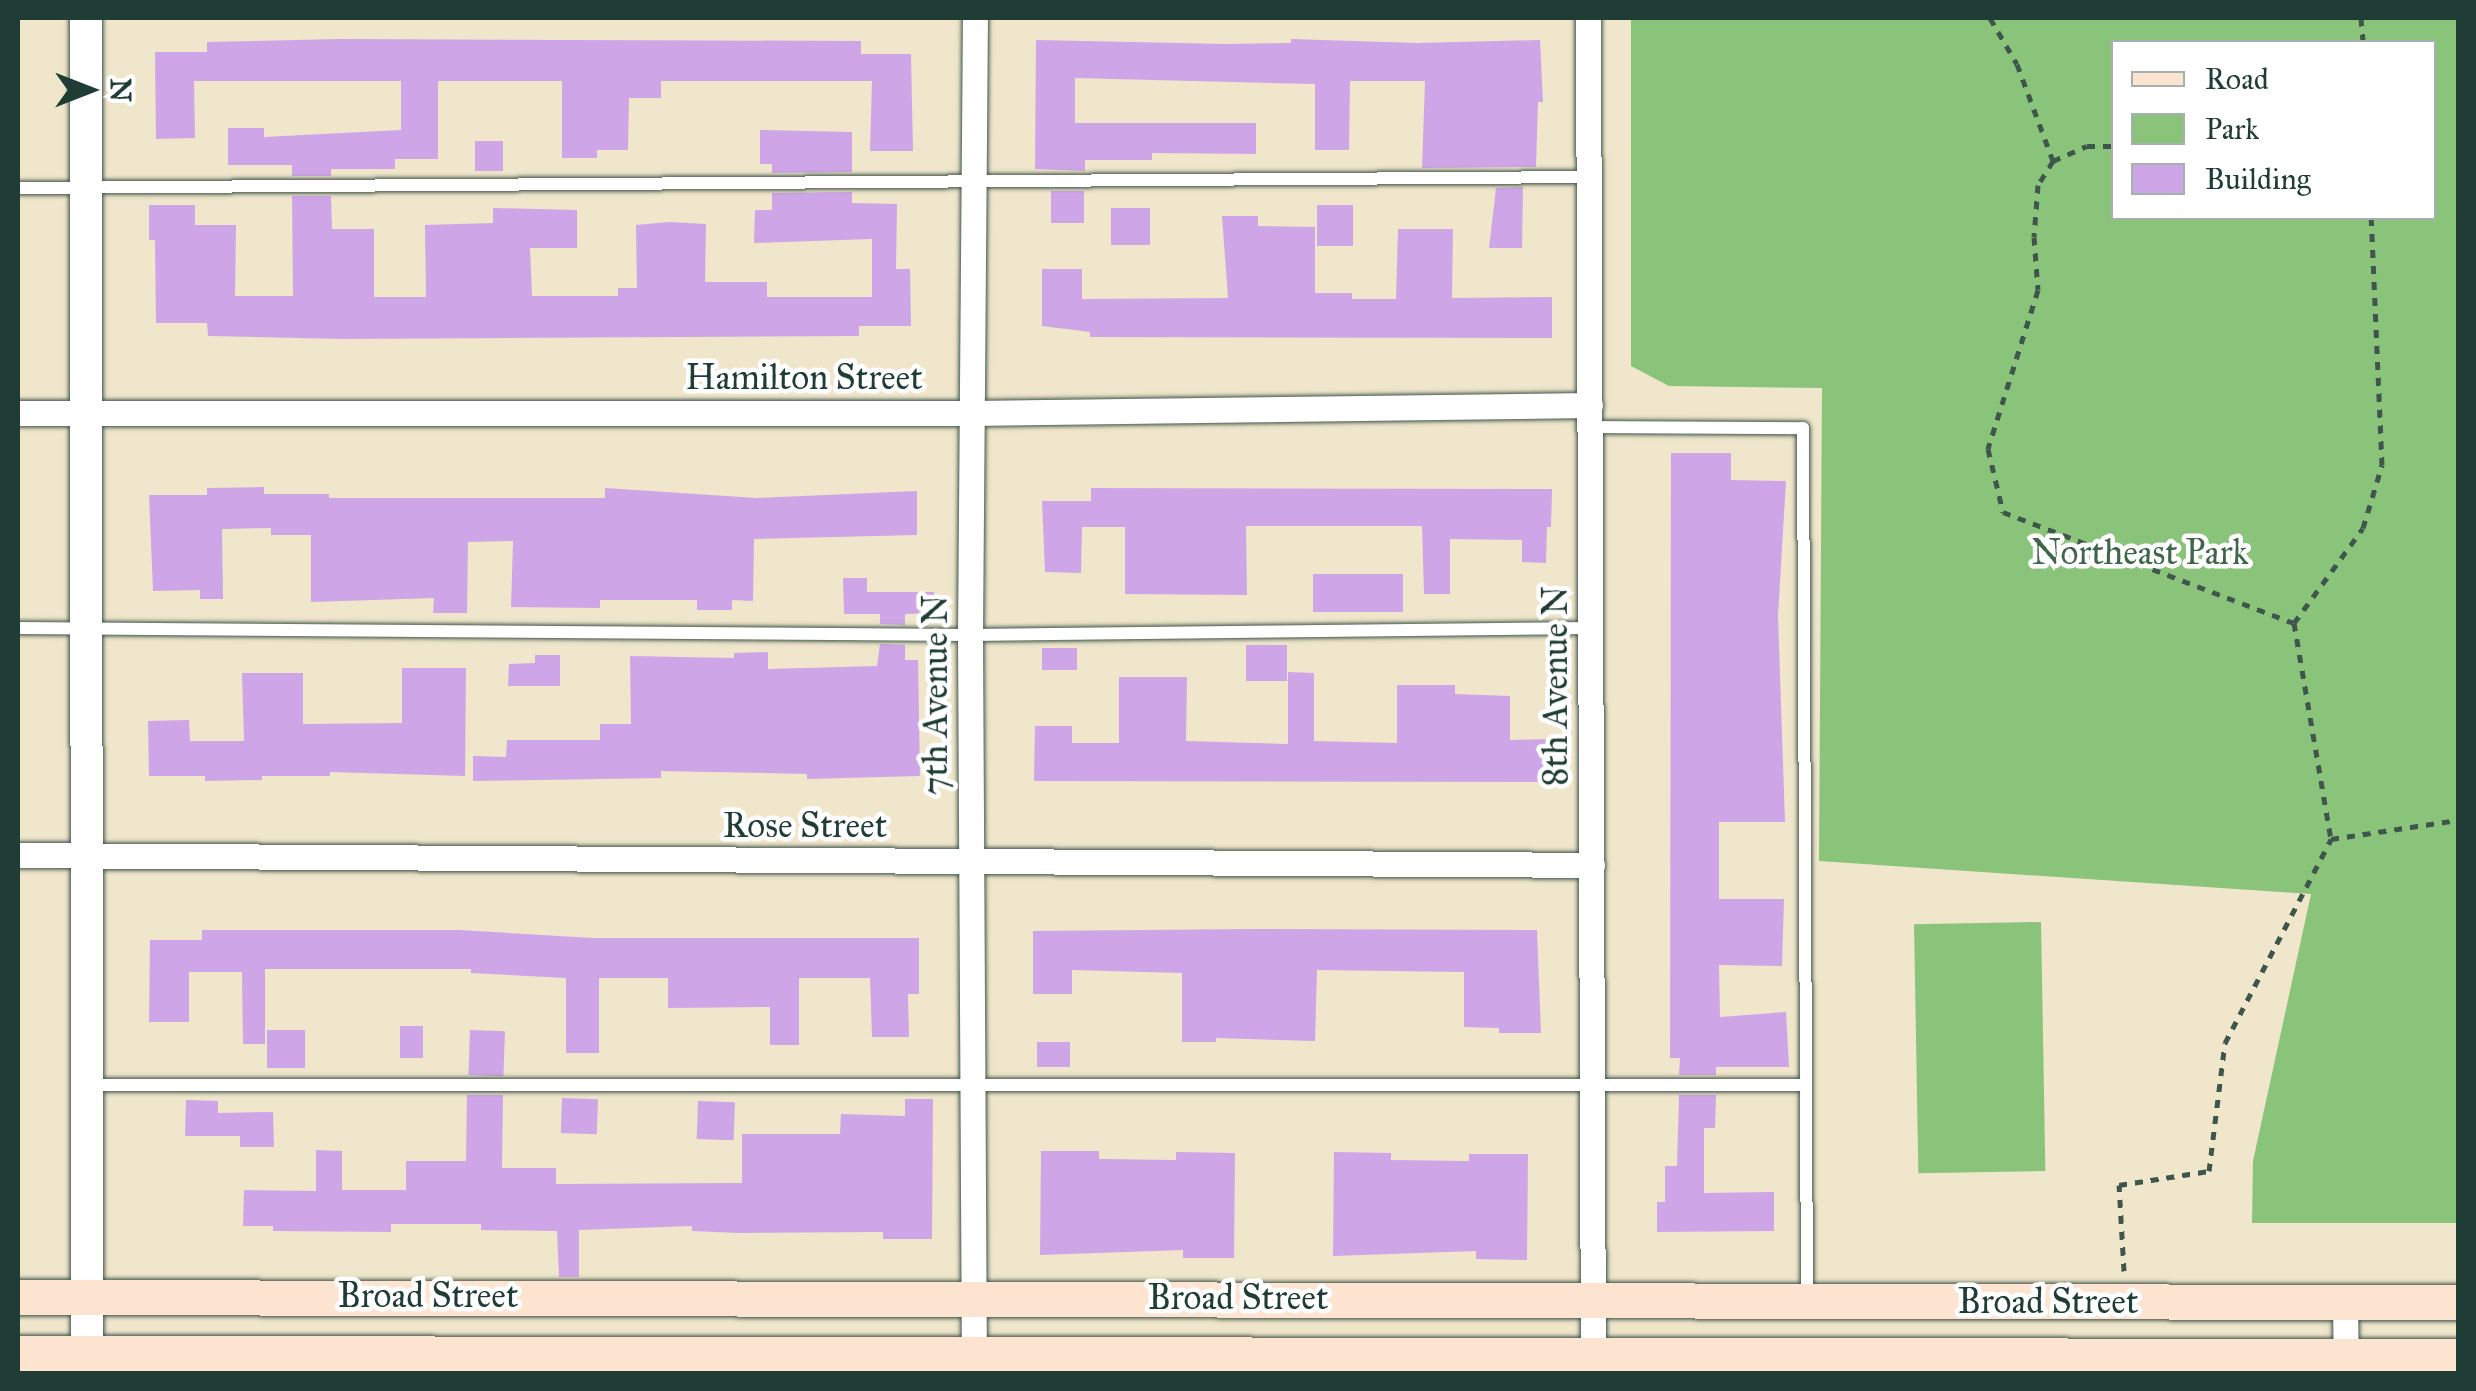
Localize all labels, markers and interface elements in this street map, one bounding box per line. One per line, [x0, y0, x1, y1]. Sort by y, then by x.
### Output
north arrow [40, 40, 140, 140]
legend [2111, 40, 2436, 220]
text: Road [2205, 61, 2269, 97]
text: N [103, 78, 138, 102]
text: Park [2205, 111, 2259, 147]
text: Building [2205, 161, 2311, 197]
street label: Hamilton Street [685, 357, 923, 399]
park label: Northeast Park [2031, 532, 2249, 574]
street label: 8th Avenue N [1535, 586, 1577, 786]
street label: 7th Avenue N [915, 595, 957, 795]
street label: Rose Street [723, 805, 887, 847]
street label: Broad Street [338, 1275, 518, 1317]
street label: Broad Street [1148, 1277, 1328, 1319]
street label: Broad Street [1958, 1281, 2138, 1323]

